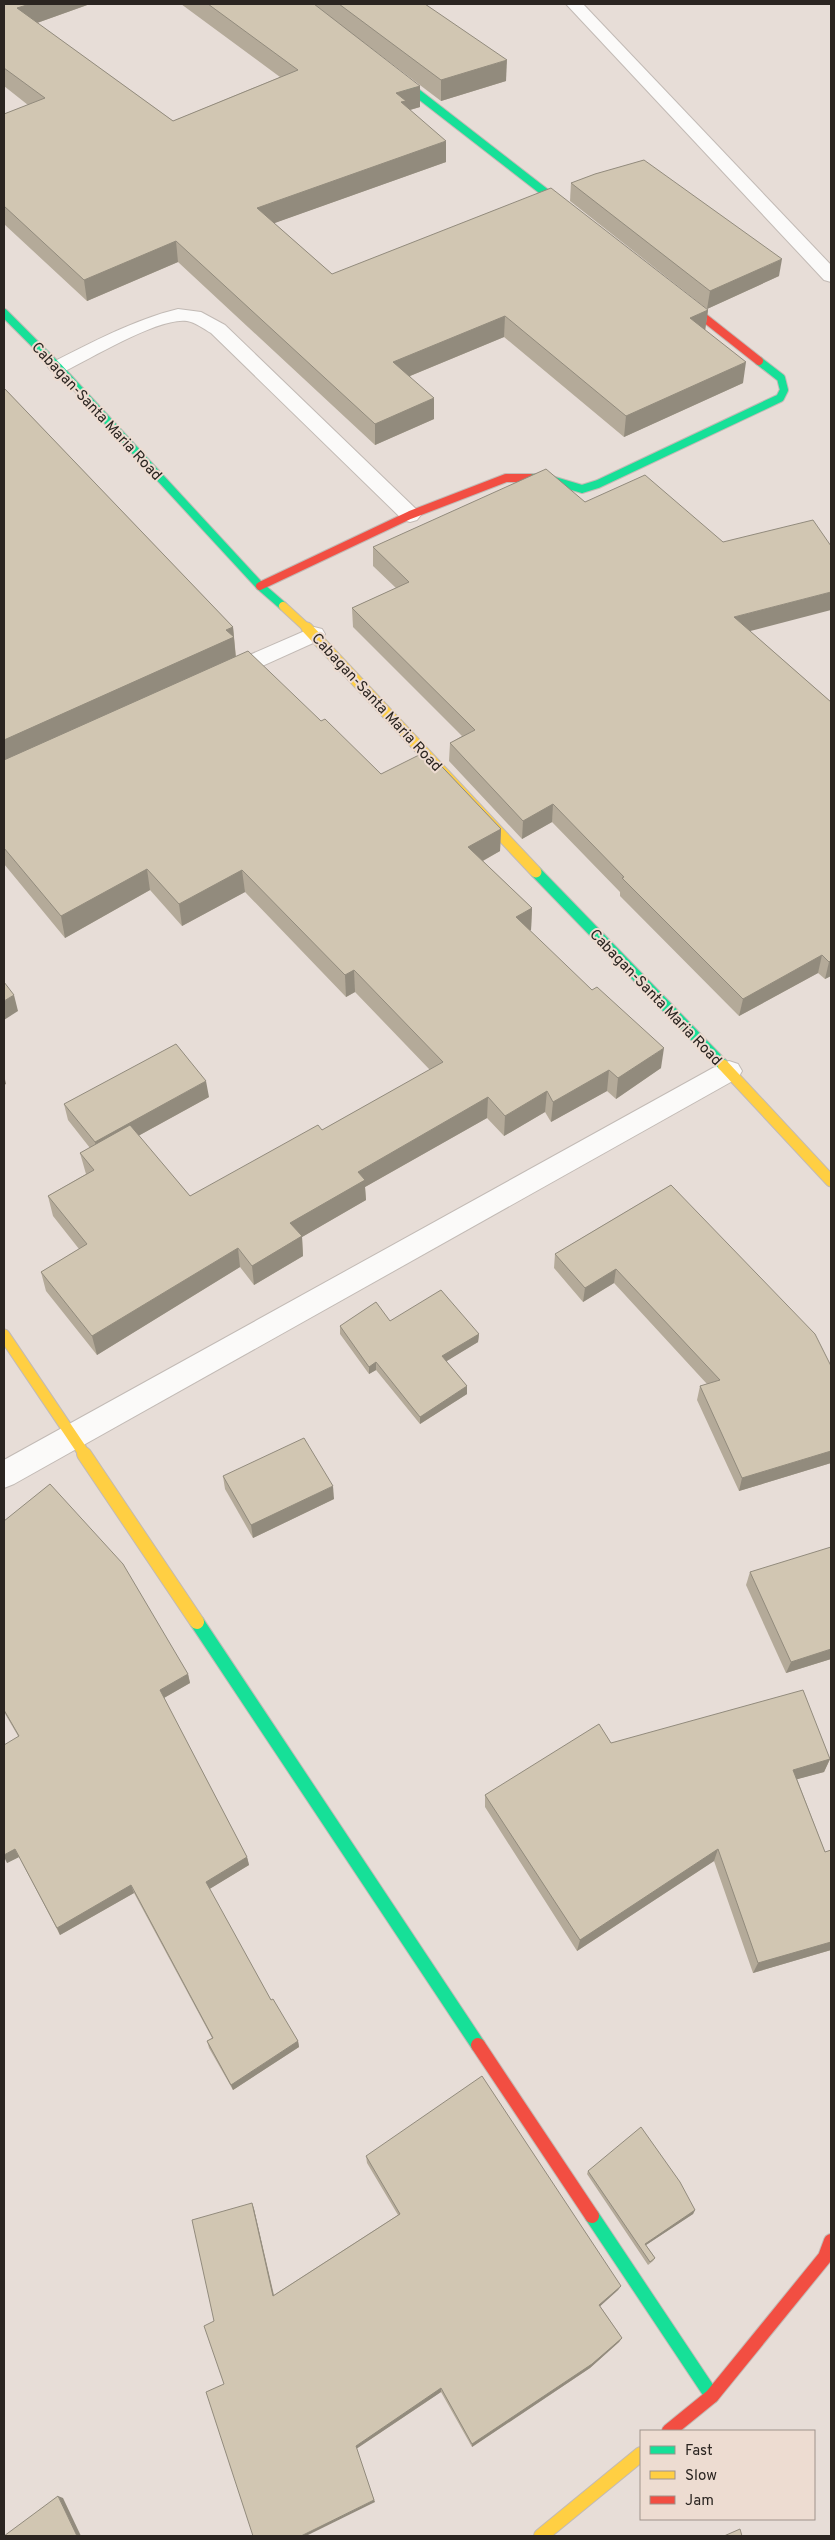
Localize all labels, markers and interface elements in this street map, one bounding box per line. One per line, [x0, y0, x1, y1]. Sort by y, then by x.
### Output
street label: Cabagan-Santa Maria Road [27, 339, 165, 485]
street label: Cabagan-Santa Maria Road [307, 630, 445, 776]
street label: Cabagan-Santa Maria Road [585, 926, 725, 1070]
legend [640, 2430, 815, 2520]
text: Fast [685, 2442, 713, 2461]
text: Slow [685, 2467, 717, 2486]
text: Jam [685, 2492, 714, 2511]

